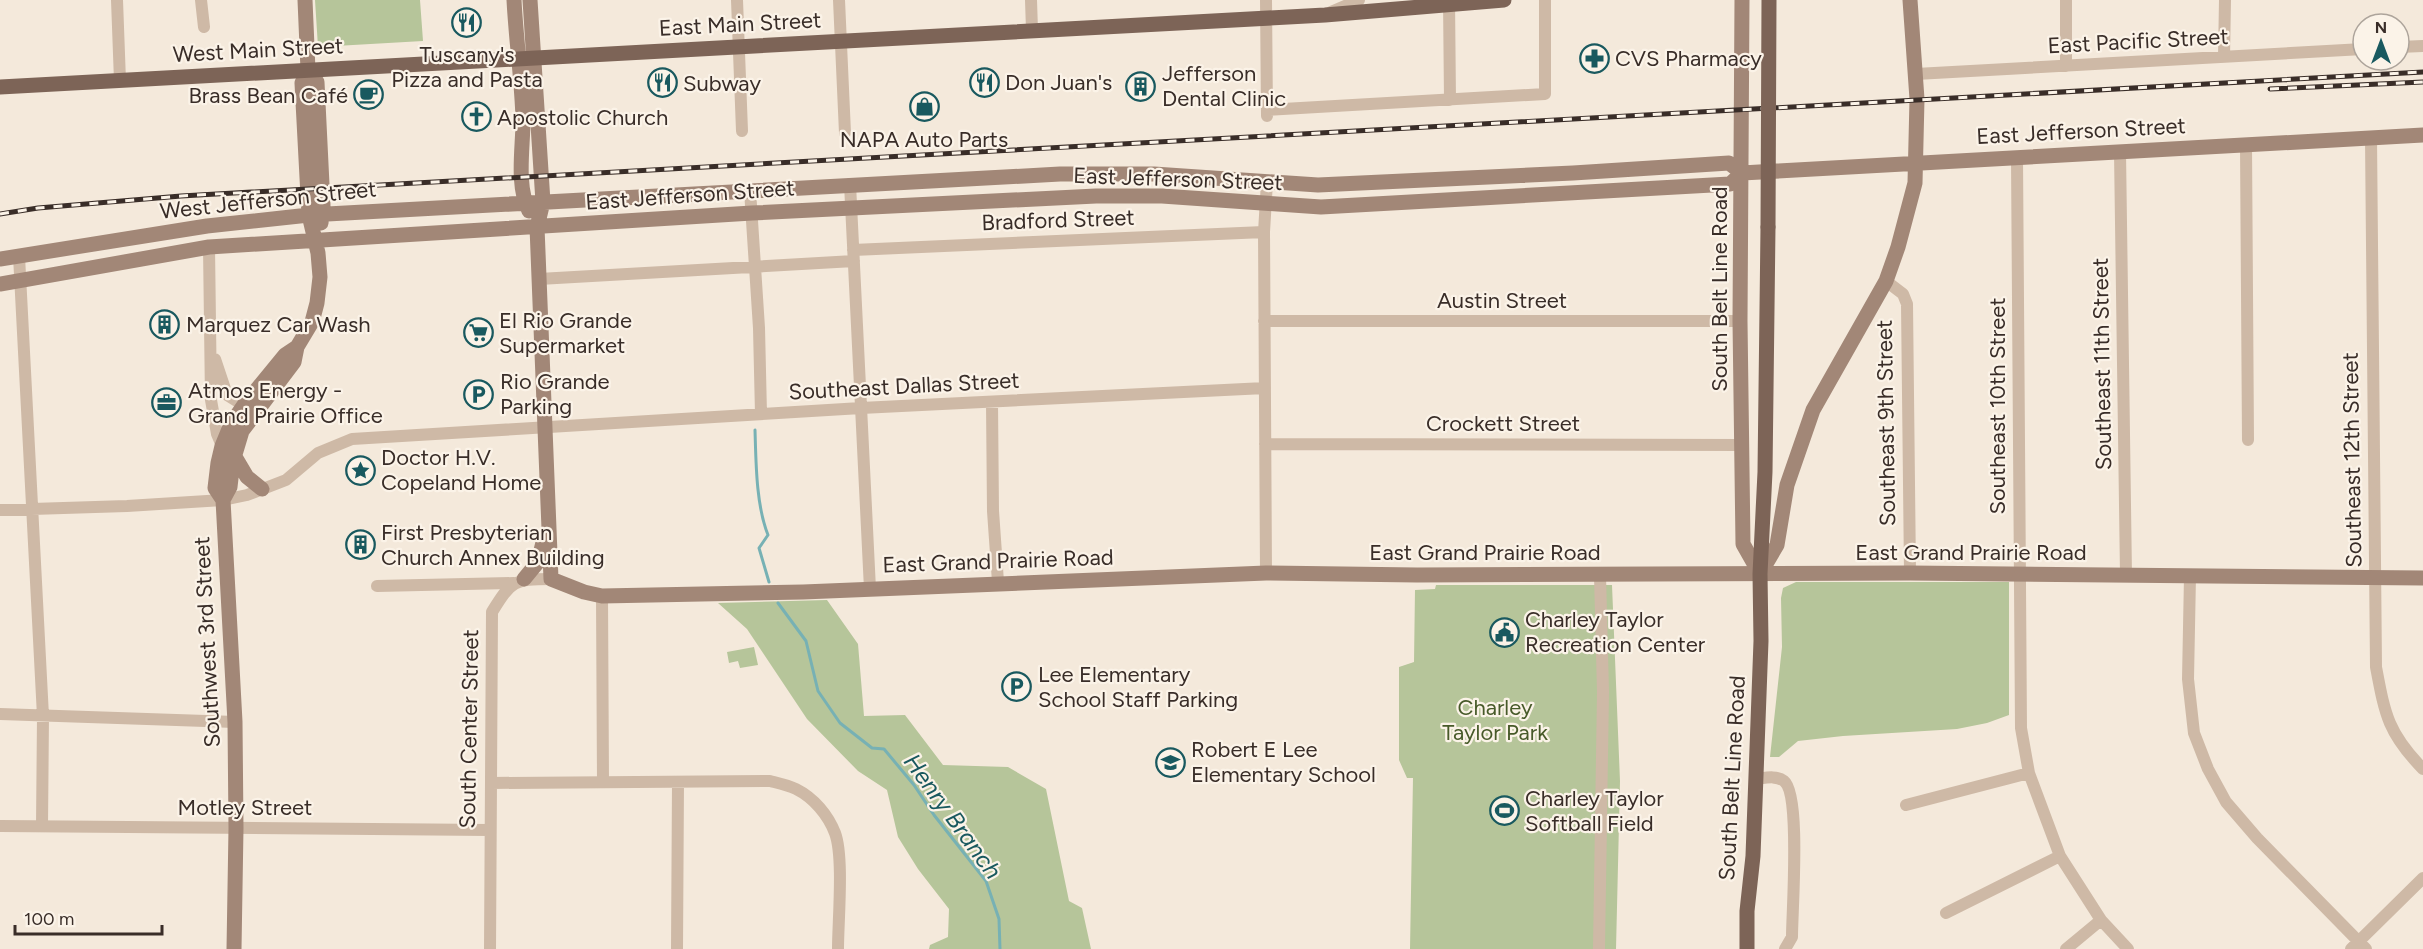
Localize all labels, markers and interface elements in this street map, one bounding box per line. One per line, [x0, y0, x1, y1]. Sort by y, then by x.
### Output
restaurant icon: Tuscany's Pizza and Pasta [451, 6, 483, 38]
street label: East Main Street [658, 6, 822, 42]
north arrow [2351, 12, 2411, 72]
text: N [2375, 18, 2387, 37]
street label: East Pacific Street [2047, 23, 2229, 59]
street label: West Main Street [172, 32, 344, 68]
place label: Tuscany's Pizza and Pasta [391, 41, 543, 93]
pharmacy icon: CVS Pharmacy [1578, 42, 1610, 74]
place label: CVS Pharmacy [1615, 45, 1762, 72]
place label: Jefferson Dental Clinic [1162, 60, 1286, 112]
restaurant icon: Don Juan's [968, 66, 1000, 98]
restaurant icon: Subway [646, 67, 678, 99]
place label: Don Juan's [1005, 69, 1112, 96]
place label: Subway [683, 70, 761, 97]
building icon: Jefferson Dental Clinic [1125, 70, 1157, 102]
cafe icon: Brass Bean Café [353, 79, 385, 111]
place label: Brass Bean Café [188, 82, 348, 109]
shop icon: NAPA Auto Parts [908, 91, 940, 123]
church icon: Apostolic Church [460, 101, 492, 133]
place label: Apostolic Church [497, 104, 668, 131]
street label: East Jefferson Street [1976, 112, 2186, 150]
place label: NAPA Auto Parts [840, 126, 1008, 153]
street label: East Jefferson Street [1073, 162, 1283, 196]
street label: East Jefferson Street [585, 174, 795, 216]
street label: West Jefferson Street [158, 175, 378, 225]
street label: South Belt Line Road [1706, 186, 1733, 392]
street label: Bradford Street [981, 204, 1135, 236]
street label: Southeast 11th Street [2087, 258, 2117, 470]
street label: Austin Street [1437, 287, 1567, 314]
street label: Southeast 10th Street [1984, 297, 2011, 515]
place label: El Rio Grande Supermarket [499, 307, 632, 359]
building icon: Marquez Car Wash [149, 308, 181, 340]
place label: Marquez Car Wash [186, 311, 370, 338]
supermarket icon: El Rio Grande Supermarket [462, 317, 494, 349]
street label: Southeast 9th Street [1871, 320, 1901, 526]
street label: Southeast 12th Street [2337, 352, 2367, 568]
street label: Southeast Dallas Street [788, 366, 1020, 406]
place label: Rio Grande Parking [500, 368, 610, 420]
place label: Atmos Energy - Grand Prairie Office [188, 377, 383, 429]
parking icon: Rio Grande Parking [463, 378, 495, 410]
office icon: Atmos Energy - Grand Prairie Office [151, 387, 183, 419]
street label: Crockett Street [1426, 410, 1580, 437]
place label: Doctor H.V. Copeland Home [381, 444, 541, 496]
place icon: Doctor H.V. Copeland Home [344, 454, 376, 486]
place label: First Presbyterian Church Annex Building [381, 519, 605, 571]
building icon: First Presbyterian Church Annex Building [344, 529, 376, 561]
street label: Southwest 3rd Street [188, 536, 226, 748]
street label: East Grand Prairie Road [1369, 539, 1601, 566]
street label: East Grand Prairie Road [1855, 539, 2087, 566]
street label: East Grand Prairie Road [882, 543, 1114, 579]
place label: Charley Taylor Recreation Center [1525, 606, 1706, 658]
public building icon: Charley Taylor Recreation Center [1488, 616, 1520, 648]
street label: South Center Street [454, 629, 484, 829]
place label: Lee Elementary School Staff Parking [1038, 661, 1238, 713]
parking icon: Lee Elementary School Staff Parking [1001, 671, 1033, 703]
street label: South Belt Line Road [1713, 675, 1751, 881]
park label: Charley Taylor Park [1442, 694, 1548, 746]
place label: Robert E Lee Elementary School [1191, 736, 1376, 788]
school or university icon: Robert E Lee Elementary School [1154, 746, 1186, 778]
water label: Henry Branch [898, 748, 1008, 884]
place label: Charley Taylor Softball Field [1525, 785, 1664, 837]
street label: Motley Street [178, 794, 312, 821]
sports icon: Charley Taylor Softball Field [1488, 795, 1520, 827]
scale bar [15, 898, 162, 936]
text: 100 m [24, 908, 74, 930]

